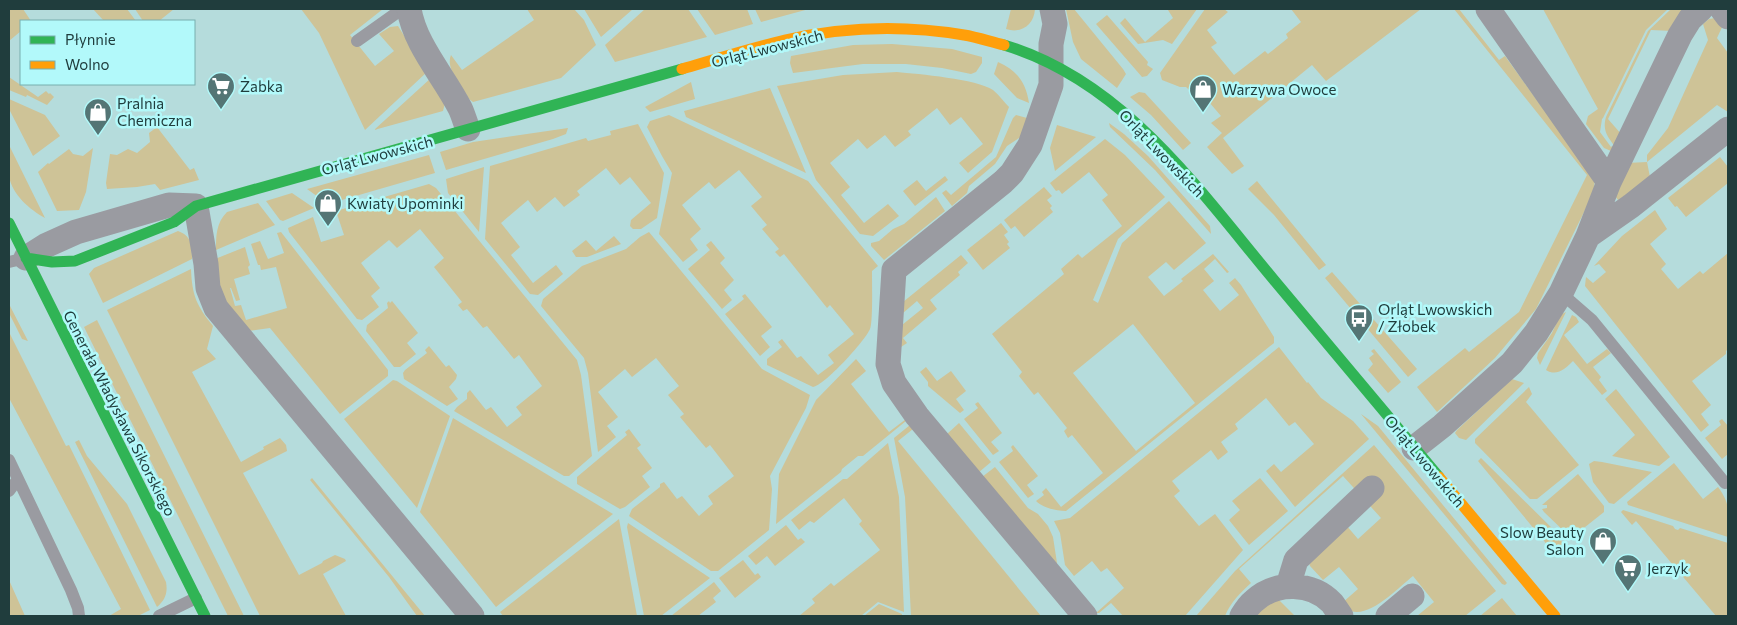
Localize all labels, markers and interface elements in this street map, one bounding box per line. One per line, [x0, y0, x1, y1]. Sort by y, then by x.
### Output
legend [20, 20, 195, 85]
street label: Orląt Lwowskich [709, 25, 825, 71]
text: Płynnie [65, 30, 116, 48]
text: Wolno [65, 55, 110, 73]
supermarket icon: Żabka [206, 71, 236, 110]
shop icon: Warzywa Owoce [1188, 74, 1218, 113]
place label: Żabka [240, 77, 283, 95]
place label: Warzywa Owoce [1222, 80, 1337, 98]
place label: Pralnia Chemiczna [117, 94, 192, 129]
shop icon: Pralnia Chemiczna [83, 97, 113, 136]
street label: Orląt Lwowskich [1116, 106, 1208, 200]
street label: Orląt Lwowskich [319, 132, 435, 178]
shop icon: Kwiaty Upominki [313, 188, 343, 227]
place label: Kwiaty Upominki [347, 194, 463, 212]
place label: Orląt Lwowskich / Żłobek [1378, 300, 1492, 335]
bus stop icon: Orląt Lwowskich / Żłobek [1344, 303, 1374, 342]
street label: Generała Władysława Sikorskiego [60, 307, 180, 519]
street label: Orląt Lwowskich [1381, 411, 1469, 511]
place label: Slow Beauty Salon [1500, 523, 1584, 558]
shop icon: Slow Beauty Salon [1588, 526, 1618, 565]
supermarket icon: Jerzyk [1613, 553, 1643, 592]
place label: Jerzyk [1647, 559, 1689, 577]

